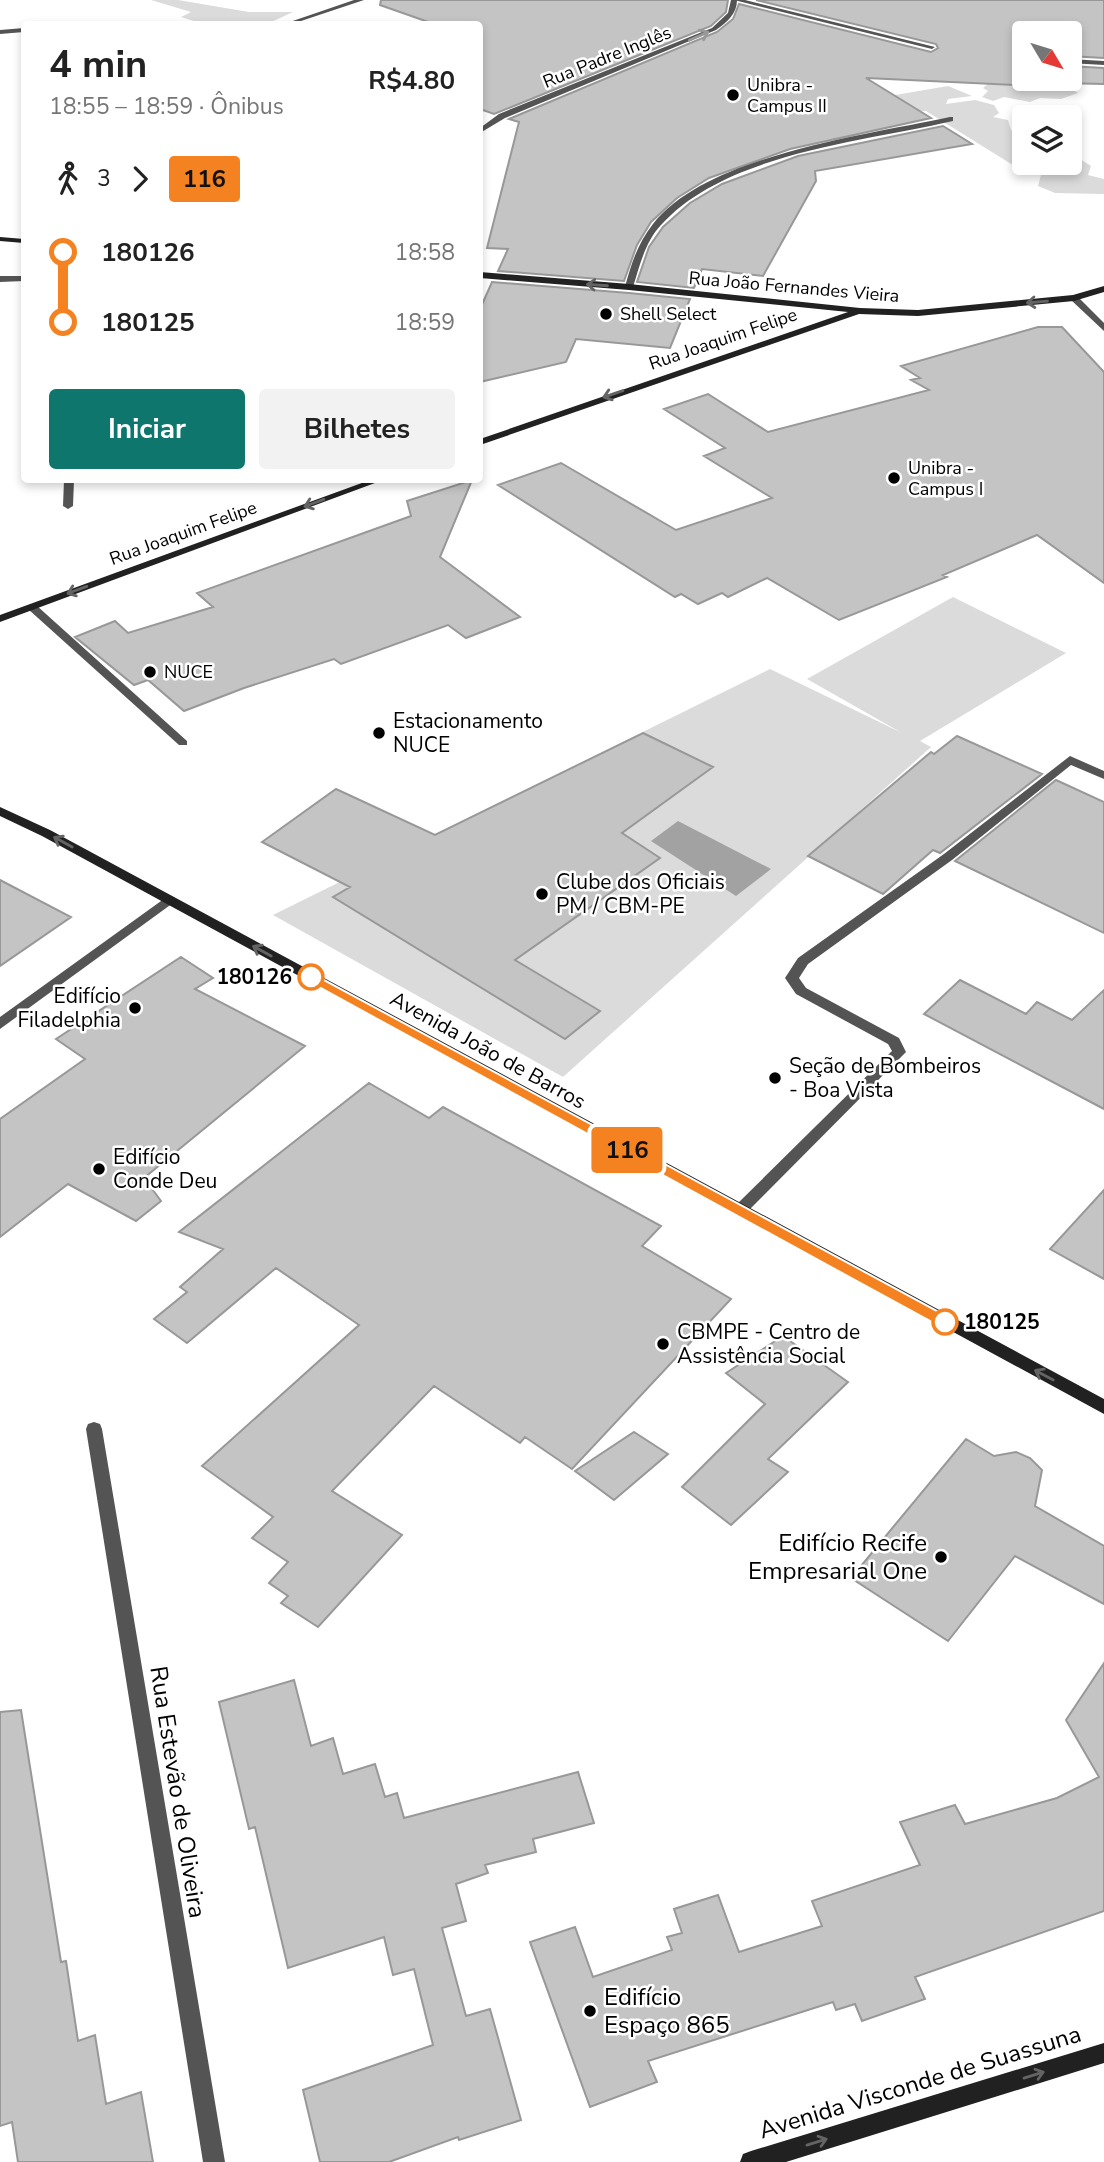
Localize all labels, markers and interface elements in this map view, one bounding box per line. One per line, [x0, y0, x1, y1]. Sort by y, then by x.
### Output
street label: Rua Padre Inglês [539, 20, 675, 94]
north arrow [1012, 21, 1082, 91]
map controls [1012, 21, 1082, 175]
one-way arrow [688, 29, 709, 42]
text: 4 min [49, 39, 147, 90]
text: R$4.80 [368, 63, 455, 98]
place label: Unibra - Campus II [747, 73, 827, 118]
marker: Unibra - Campus II [725, 87, 741, 103]
text: 18:55 – 18:59 · Ônibus [49, 91, 284, 122]
button: layers [1012, 105, 1082, 175]
icon: walk [49, 160, 87, 198]
icon: forward [121, 160, 159, 198]
text: 3 [97, 163, 111, 194]
text: 116 [183, 163, 226, 195]
text: 180126 [101, 235, 195, 270]
text: 18:58 [395, 237, 455, 268]
street label: Rua João Fernandes Vieira [688, 266, 900, 308]
one-way arrow [586, 278, 608, 291]
one-way arrow [1027, 295, 1049, 308]
place label: Shell Select [620, 302, 717, 326]
street label: Rua Joaquim Felipe [646, 302, 800, 376]
text: 180125 [101, 305, 195, 340]
marker: Shell Select [598, 306, 614, 322]
text: 18:59 [395, 307, 455, 338]
one-way arrow [602, 388, 624, 401]
button: Iniciar [49, 389, 245, 469]
button: Bilhetes [259, 389, 455, 469]
place label: Unibra - Campus I [908, 456, 983, 501]
marker: Unibra - Campus I [886, 470, 902, 486]
street label: Rua Joaquim Felipe [106, 495, 260, 571]
one-way arrow [303, 498, 325, 510]
one-way arrow [67, 585, 89, 597]
place label: NUCE [164, 660, 213, 684]
marker: NUCE [142, 664, 158, 680]
place label: Estacionamento NUCE [393, 707, 543, 759]
marker: Estacionamento NUCE [371, 725, 387, 741]
one-way arrow [53, 835, 73, 849]
place label: Clube dos Oficiais PM / CBM-PE [556, 868, 725, 920]
marker: Clube dos Oficiais PM / CBM-PE [534, 886, 550, 902]
one-way arrow [253, 944, 273, 958]
place label: 180126 [216, 963, 292, 991]
marker: 180126 [298, 964, 324, 990]
place label: Edifício Filadelphia [17, 982, 121, 1034]
street label: Avenida João de Barros [385, 985, 591, 1115]
marker: Edifício Filadelphia [127, 1000, 143, 1016]
place label: Seção de Bombeiros - Boa Vista [789, 1052, 981, 1104]
marker: Seção de Bombeiros - Boa Vista [767, 1070, 783, 1086]
line badge: 116 [587, 1127, 667, 1173]
text: 116 [605, 1134, 649, 1166]
place label: Edifício Conde Deu [113, 1143, 217, 1195]
marker: Edifício Conde Deu [91, 1161, 107, 1177]
place label: 180125 [964, 1308, 1040, 1336]
marker: 180125 [932, 1309, 958, 1335]
place label: CBMPE - Centro de Assistência Social [677, 1318, 860, 1370]
marker: CBMPE - Centro de Assistência Social [655, 1336, 671, 1352]
one-way arrow [1034, 1368, 1055, 1381]
place label: Edifício Recife Empresarial One [748, 1527, 927, 1587]
marker: Edifício Recife Empresarial One [933, 1549, 949, 1565]
street label: Rua Estevão de Oliveira [142, 1664, 214, 1920]
place label: Edifício Espaço 865 [604, 1981, 730, 2041]
marker: Edifício Espaço 865 [582, 2003, 598, 2019]
street label: Avenida Visconde de Suassuna [755, 2018, 1085, 2146]
one-way arrow [1023, 2067, 1045, 2080]
one-way arrow [805, 2134, 827, 2147]

